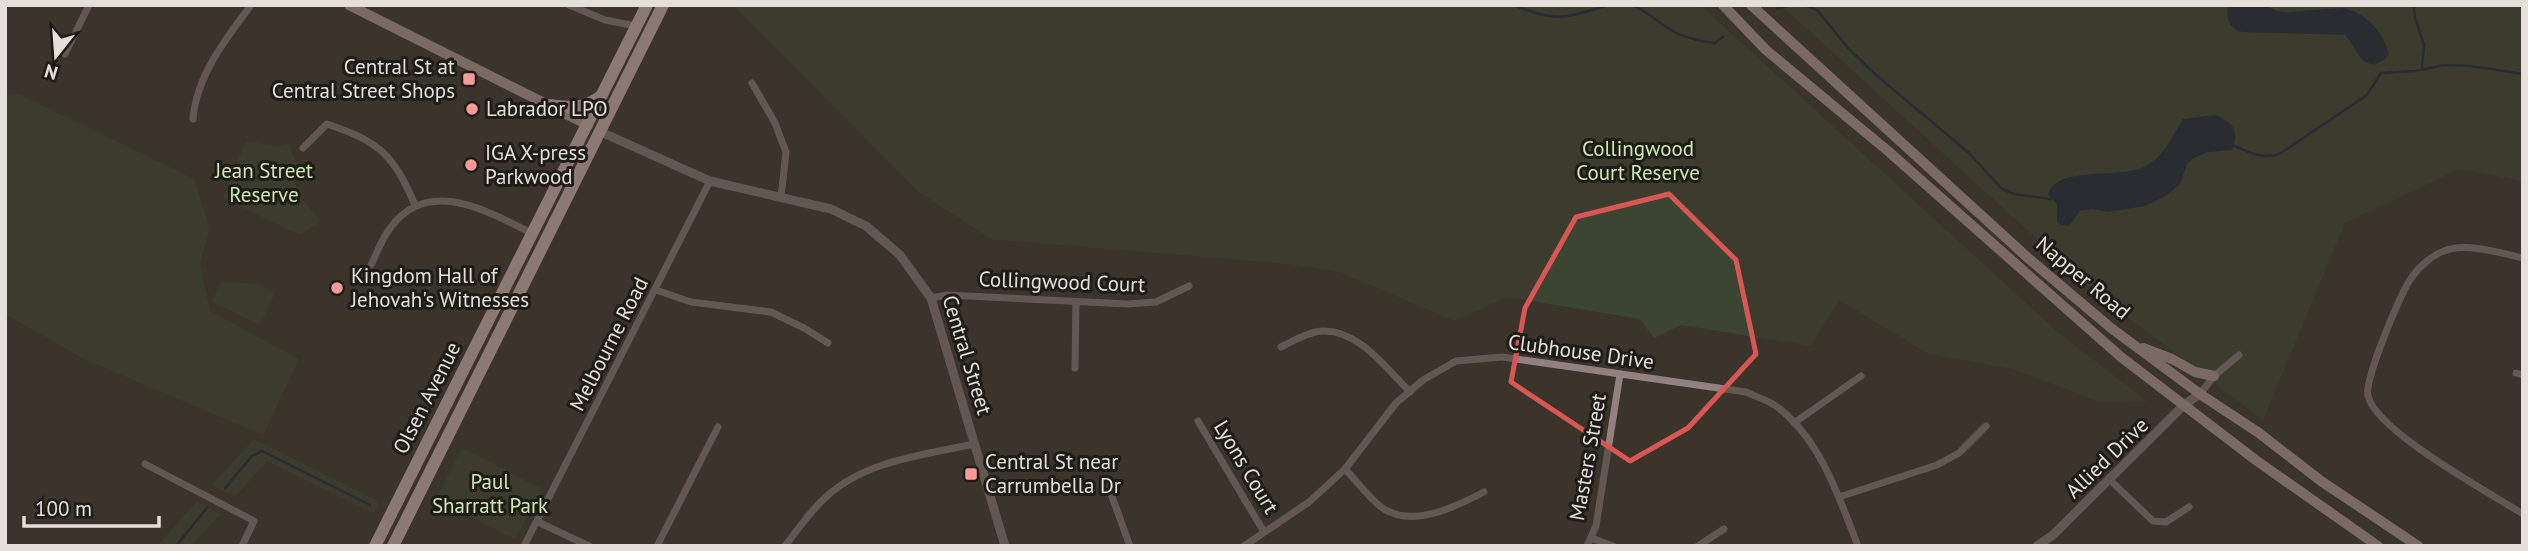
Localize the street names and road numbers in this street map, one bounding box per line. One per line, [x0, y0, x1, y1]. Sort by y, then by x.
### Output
street label: Napper Road [2031, 230, 2136, 325]
street label: Collingwood Court [978, 265, 1146, 298]
street label: Melbourne Road [563, 272, 654, 415]
street label: Central Street [937, 292, 998, 418]
street label: Clubhouse Drive [1506, 328, 1656, 375]
street label: Olsen Avenue [387, 337, 466, 458]
street label: Masters Street [1563, 391, 1612, 523]
street label: Allied Drive [2060, 412, 2154, 504]
street label: Lyons Court [1208, 415, 1285, 518]

